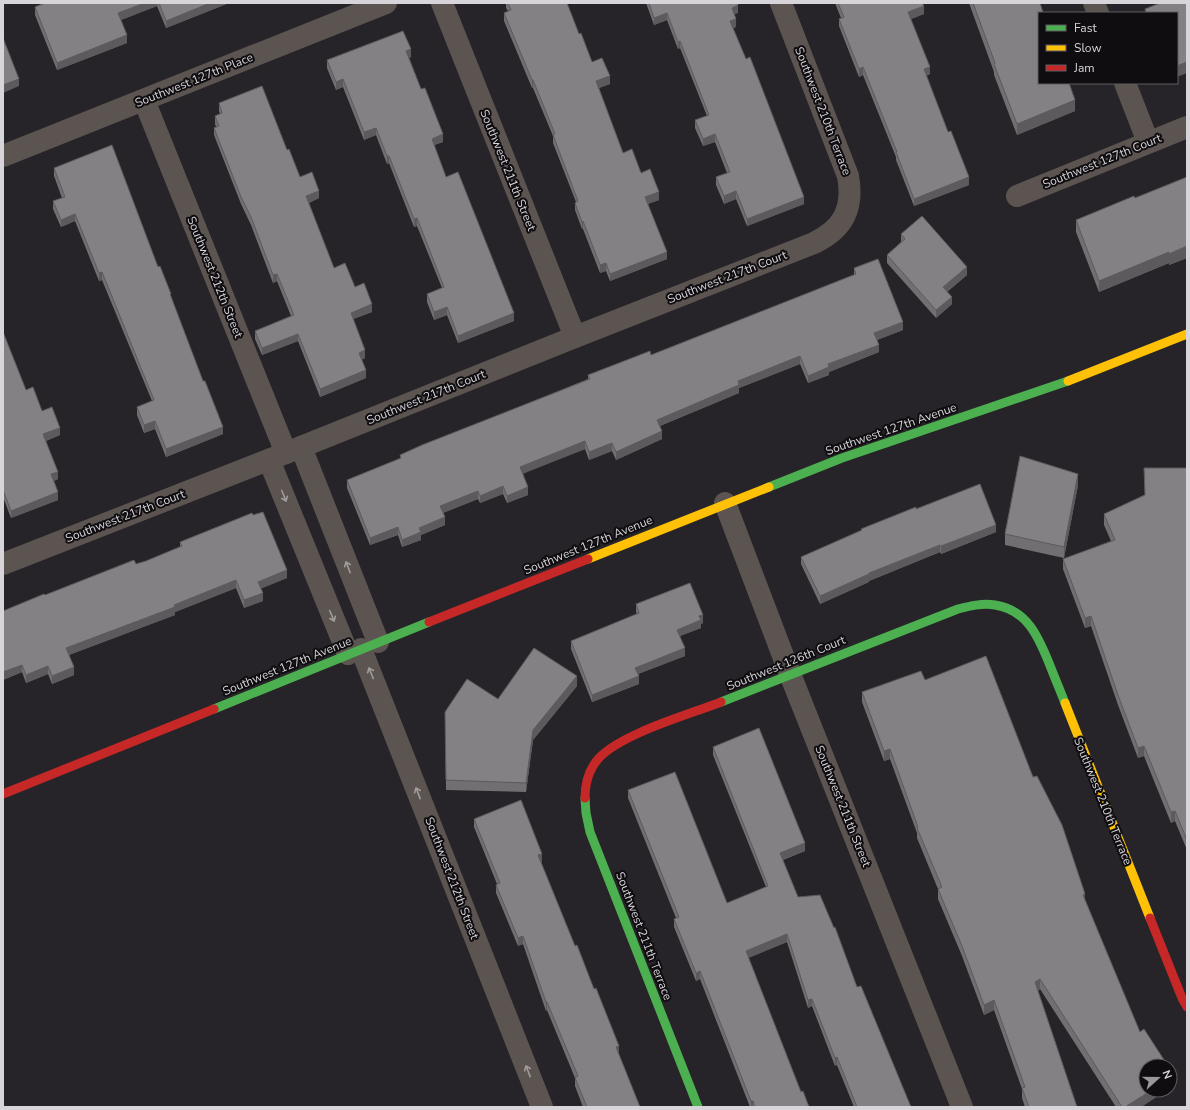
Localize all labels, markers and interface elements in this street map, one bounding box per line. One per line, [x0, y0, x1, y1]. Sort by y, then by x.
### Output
legend [1038, 12, 1178, 84]
text: Fast [1074, 20, 1097, 36]
text: Slow [1074, 40, 1102, 56]
street label: Southwest 210th Terrace [791, 45, 855, 177]
street label: Southwest 127th Place [133, 49, 255, 111]
text: Jam [1073, 60, 1095, 76]
street label: Southwest 211th Street [476, 107, 540, 234]
street label: Southwest 127th Court [1040, 130, 1164, 192]
street label: Southwest 212th Street [183, 214, 247, 341]
street label: Southwest 217th Court [665, 247, 790, 307]
street label: Southwest 217th Court [364, 366, 488, 428]
street label: Southwest 127th Avenue [823, 399, 959, 459]
street label: Southwest 217th Court [63, 486, 188, 546]
one-way arrow [280, 489, 288, 501]
street label: Southwest 127th Avenue [521, 512, 655, 578]
one-way arrow [344, 561, 352, 573]
one-way arrow [329, 610, 337, 622]
street label: Southwest 126th Court [724, 632, 848, 694]
street label: Southwest 127th Avenue [220, 633, 354, 699]
one-way arrow [366, 667, 374, 679]
street label: Southwest 210th Terrace [1070, 735, 1136, 867]
street label: Southwest 211th Street [811, 743, 875, 870]
one-way arrow [414, 788, 422, 800]
street label: Southwest 212th Street [421, 815, 483, 942]
street label: Southwest 211th Terrace [612, 870, 676, 1002]
north arrow [1138, 1058, 1178, 1098]
one-way arrow [523, 1065, 531, 1077]
text: N [1158, 1068, 1175, 1081]

